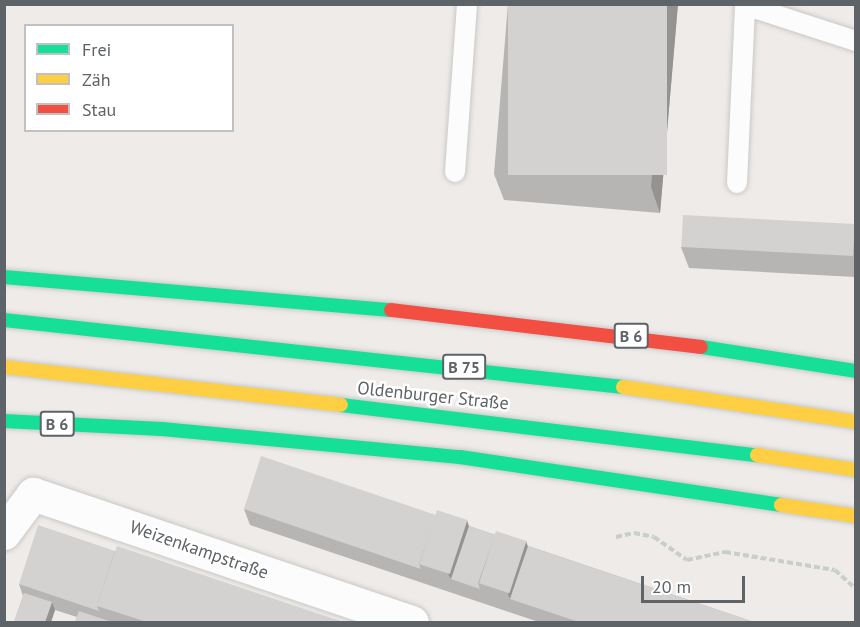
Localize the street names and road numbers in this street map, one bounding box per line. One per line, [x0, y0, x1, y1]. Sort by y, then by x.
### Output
road number: B 6 [613, 323, 649, 349]
road number: B 75 [442, 354, 486, 380]
street label: Oldenburger Straße [356, 377, 510, 415]
road number: B 6 [39, 411, 75, 437]
street label: Weizenkampstraße [127, 516, 271, 584]

